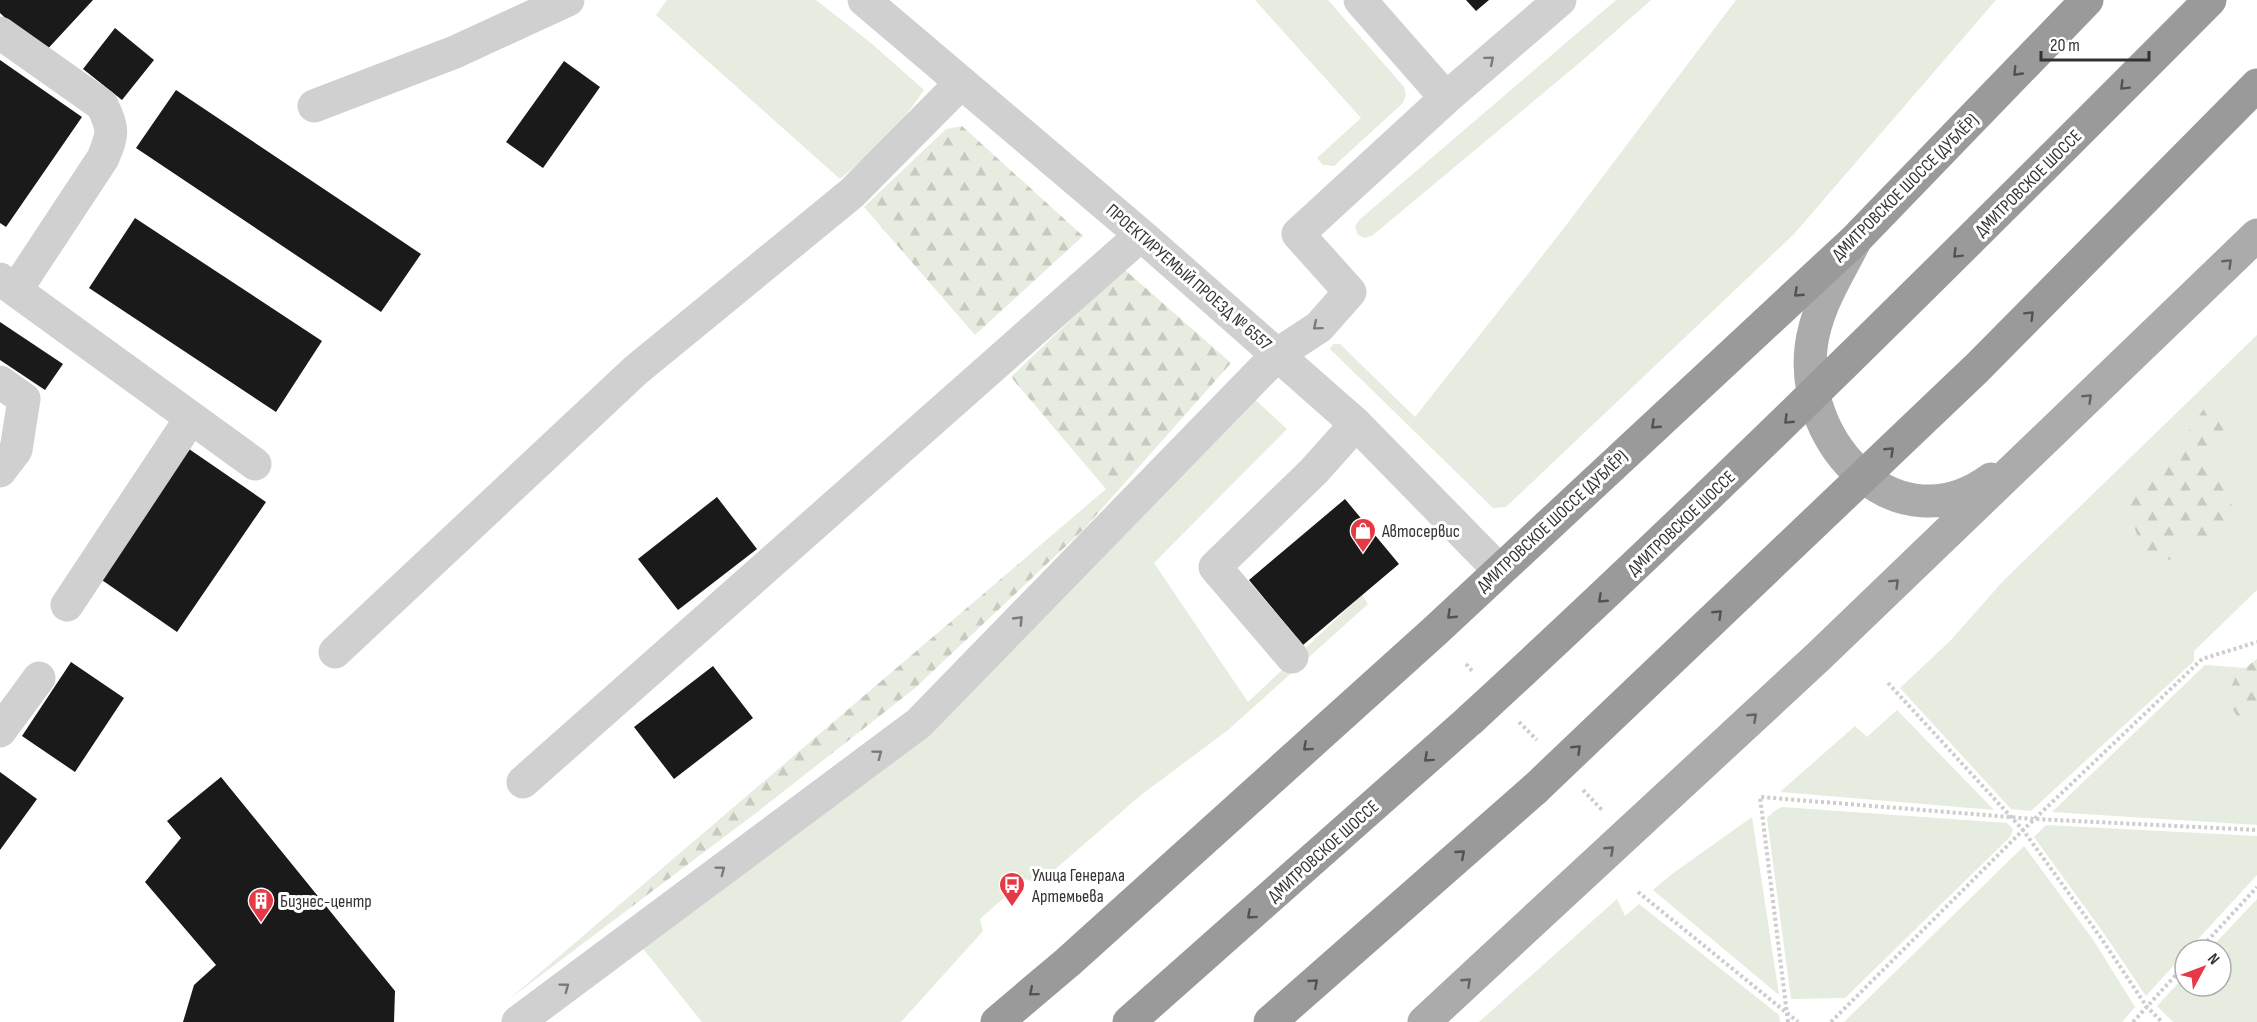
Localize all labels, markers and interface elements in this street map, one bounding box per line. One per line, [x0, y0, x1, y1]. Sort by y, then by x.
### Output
scale bar [2041, 24, 2149, 62]
text: 20 m [2050, 35, 2080, 56]
one-way arrow [1483, 56, 1494, 67]
one-way arrow [2013, 66, 2024, 76]
one-way arrow [2121, 79, 2132, 90]
street label: ДМИТРОВСКОЕ ШОССЕ (ДУБЛЁР) [1828, 110, 1983, 265]
street label: ДМИТРОВСКОЕ ШОССЕ [1971, 126, 2086, 241]
street label: ПРОЕКТИРУЕМЫЙ ПРОЕЗД № 6557 [1102, 200, 1276, 356]
one-way arrow [1953, 247, 1964, 258]
one-way arrow [2221, 259, 2232, 270]
one-way arrow [1794, 286, 1805, 297]
one-way arrow [2022, 311, 2033, 322]
one-way arrow [1313, 319, 1324, 330]
one-way arrow [2080, 395, 2091, 406]
one-way arrow [1784, 412, 1795, 423]
one-way arrow [1651, 418, 1662, 429]
street label: ДМИТРОВСКОЕ ШОССЕ (ДУБЛЁР) [1473, 446, 1632, 597]
one-way arrow [1882, 447, 1893, 458]
street label: ДМИТРОВСКОЕ ШОССЕ [1623, 467, 1740, 580]
shop icon: Автосервис [1348, 516, 1378, 554]
place label: Автосервис [1381, 521, 1460, 542]
one-way arrow [1887, 580, 1898, 591]
one-way arrow [1598, 591, 1609, 602]
one-way arrow [1447, 608, 1458, 619]
one-way arrow [1712, 610, 1722, 621]
one-way arrow [1012, 617, 1023, 627]
one-way arrow [1746, 713, 1756, 724]
one-way arrow [1303, 740, 1314, 751]
one-way arrow [1570, 745, 1581, 756]
one-way arrow [871, 750, 882, 761]
one-way arrow [1424, 751, 1434, 762]
street label: ДМИТРОВСКОЕ ШОССЕ [1264, 796, 1383, 907]
one-way arrow [1603, 846, 1614, 857]
one-way arrow [1454, 850, 1464, 861]
place label: Улица Генерала Артемьева [1031, 865, 1125, 907]
one-way arrow [715, 867, 726, 878]
bus stop icon: Улица Генерала Артемьева [997, 870, 1027, 908]
building icon: Бизнес-центр [246, 886, 276, 924]
place label: Бизнес-центр [280, 891, 372, 912]
one-way arrow [1247, 908, 1257, 919]
north arrow [2173, 938, 2233, 998]
text: N [2203, 950, 2223, 969]
one-way arrow [1460, 978, 1470, 989]
one-way arrow [1307, 979, 1318, 990]
one-way arrow [558, 983, 569, 994]
one-way arrow [1029, 985, 1040, 996]

